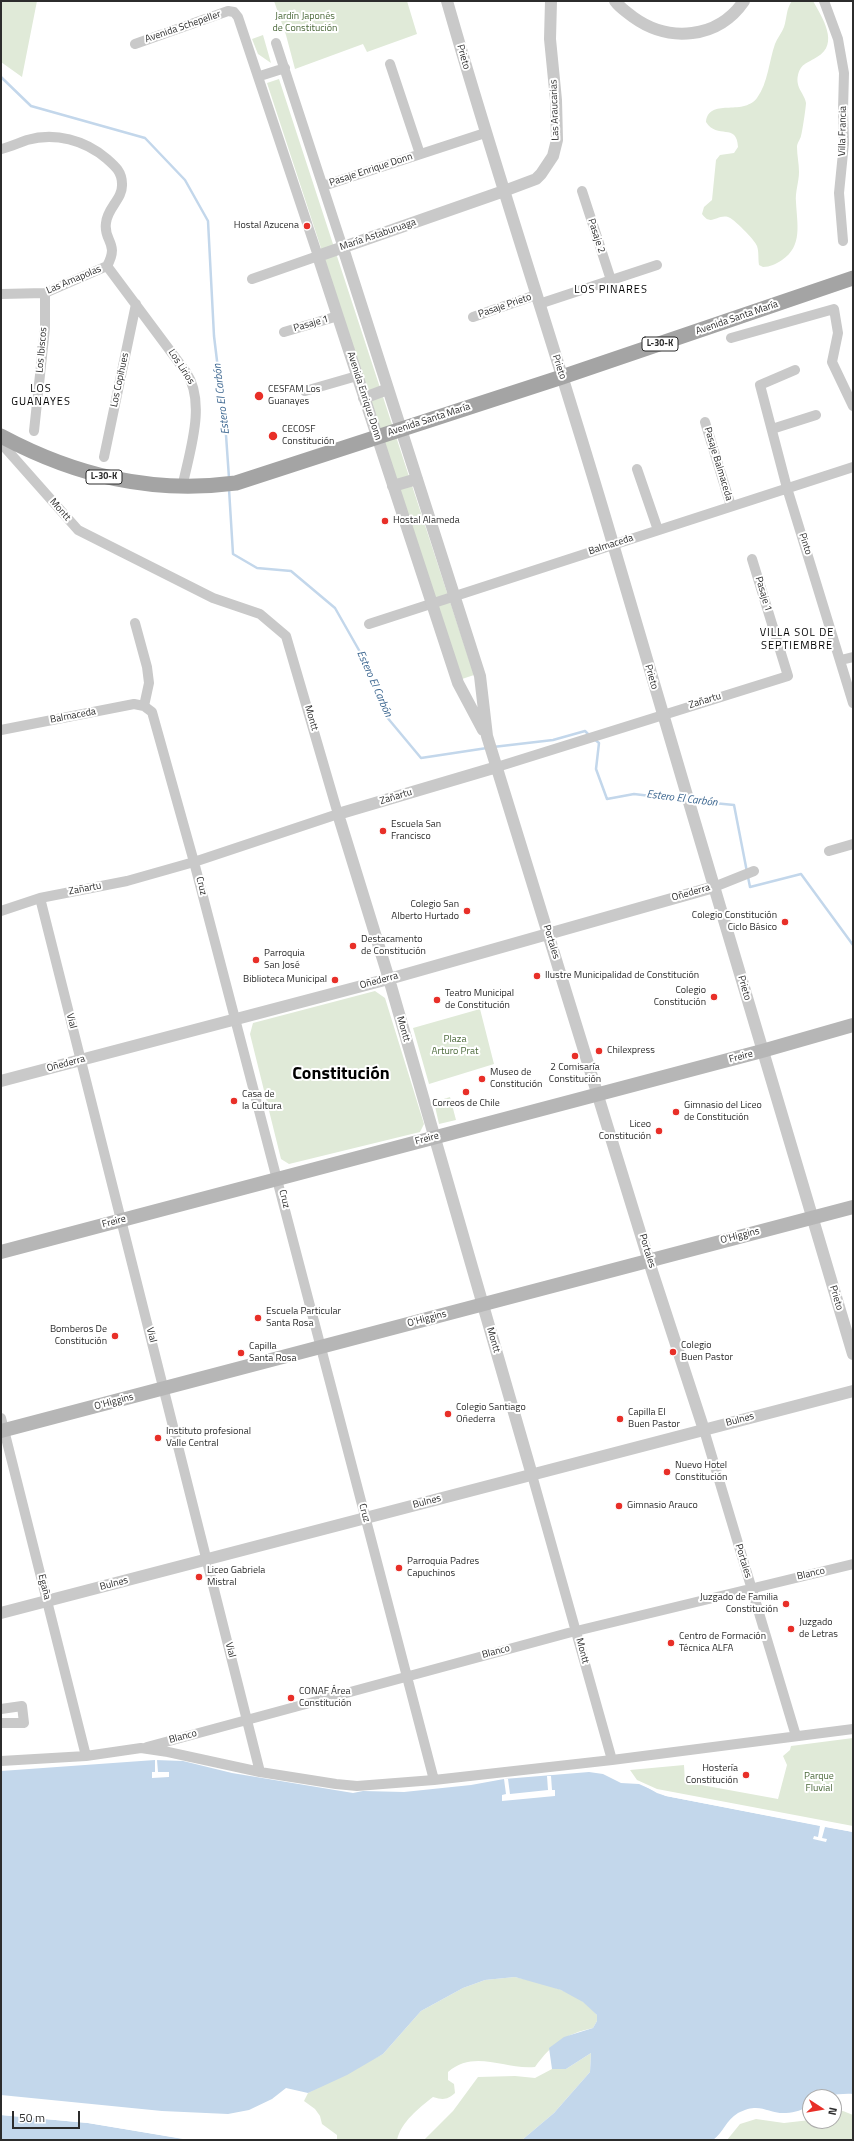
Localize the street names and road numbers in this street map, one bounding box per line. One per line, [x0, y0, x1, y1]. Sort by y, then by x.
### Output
street label: Avenida Schepeller [144, 8, 222, 46]
street label: Prieto [454, 43, 472, 71]
street label: Las Araucarias [548, 79, 562, 141]
street label: Villa Francia [837, 106, 849, 156]
street label: Pasaje Enrique Donn [328, 151, 414, 189]
street label: María Astaburuaga [338, 216, 418, 254]
street label: Pasaje 2 [585, 217, 607, 255]
street label: Las Amapolas [45, 263, 103, 297]
street label: Pasaje Prieto [477, 291, 533, 321]
street label: Avenida Santa María [694, 298, 780, 338]
street label: Pasaje 1 [292, 313, 330, 335]
street label: Los Ibiscos [34, 327, 50, 373]
road number: L-30-K [642, 337, 678, 351]
street label: Los Lirios [165, 347, 197, 387]
street label: Avenida Enrique Donn [344, 350, 384, 442]
street label: Los Copihues [108, 352, 132, 408]
street label: Prieto [549, 353, 569, 381]
street label: Avenida Santa María [386, 401, 472, 439]
street label: Pasaje Balmaceda [701, 426, 735, 502]
road number: L-30-K [86, 470, 122, 484]
street label: Montt [47, 496, 73, 524]
street label: Balmaceda [587, 532, 635, 558]
street label: Pinto [796, 532, 814, 556]
street label: Pasaje 1 [752, 575, 774, 613]
street label: Prieto [642, 663, 660, 691]
street label: Zañartu [687, 690, 723, 712]
street label: Montt [302, 704, 320, 732]
street label: Balmaceda [49, 706, 97, 726]
street label: Zañartu [378, 786, 414, 808]
street label: Cruz [193, 875, 209, 897]
street label: Zañartu [68, 880, 102, 898]
street label: Oñederra [670, 882, 712, 904]
street label: Portales [540, 923, 562, 961]
street label: Oñederra [358, 970, 400, 992]
street label: Prieto [735, 974, 753, 1002]
street label: Vial [63, 1012, 79, 1030]
street label: Montt [394, 1015, 412, 1043]
street label: Freire [728, 1048, 754, 1066]
street label: Oñederra [45, 1053, 87, 1075]
street label: Freire [414, 1130, 440, 1148]
street label: Cruz [276, 1188, 292, 1210]
street label: Freire [101, 1213, 127, 1231]
street label: O'Higgins [719, 1225, 761, 1247]
street label: Portales [636, 1232, 658, 1270]
street label: Prieto [827, 1284, 845, 1312]
street label: O'Higgins [406, 1308, 448, 1330]
street label: Vial [143, 1326, 159, 1344]
street label: Montt [484, 1326, 502, 1354]
street label: O'Higgins [93, 1391, 135, 1413]
street label: Bulnes [725, 1410, 755, 1430]
street label: Bulnes [412, 1492, 442, 1512]
street label: Cruz [356, 1502, 372, 1524]
street label: Portales [732, 1542, 754, 1580]
street label: Blanco [796, 1565, 826, 1583]
street label: Egaña [35, 1573, 53, 1601]
street label: Bulnes [99, 1574, 129, 1594]
street label: Montt [573, 1637, 591, 1665]
street label: Vial [222, 1641, 238, 1659]
street label: Blanco [481, 1643, 511, 1661]
street label: Blanco [168, 1728, 198, 1746]

